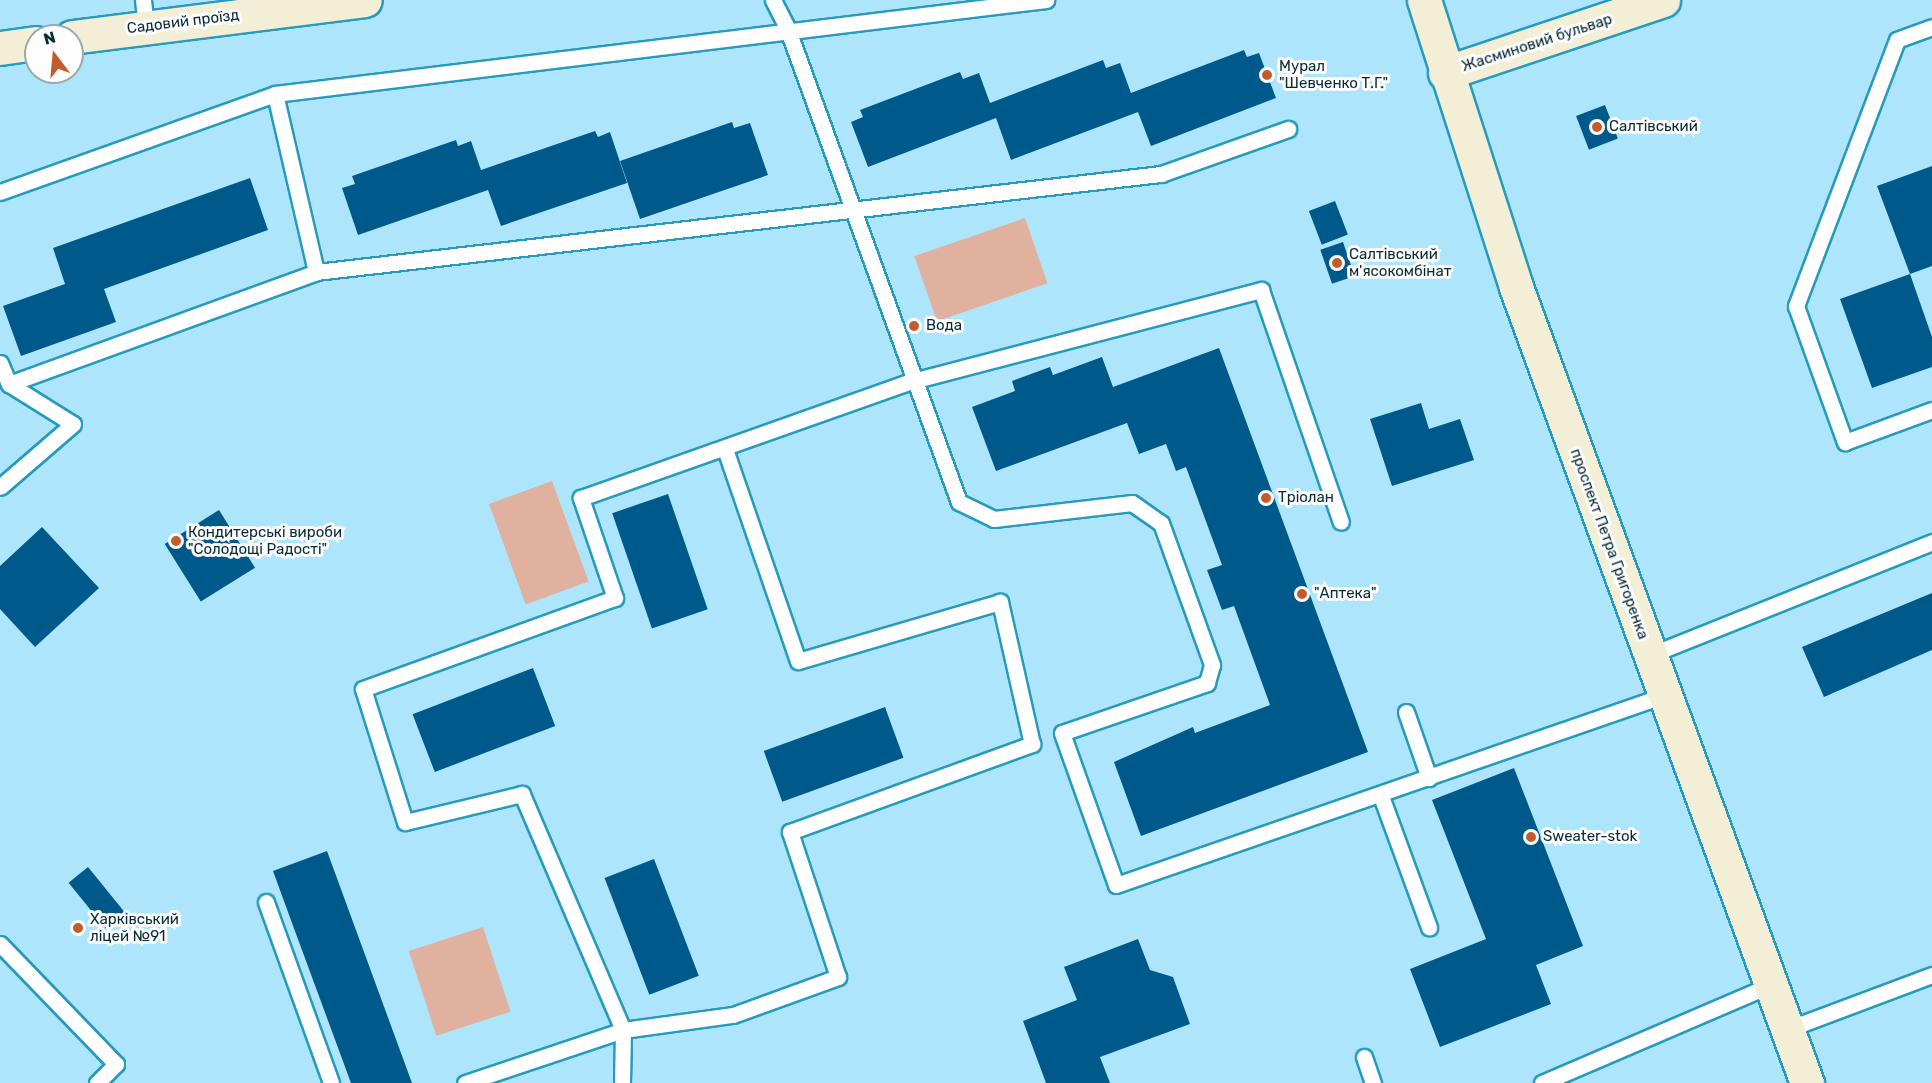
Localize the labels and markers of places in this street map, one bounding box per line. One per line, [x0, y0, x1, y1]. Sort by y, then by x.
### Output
place label: Мурал "Шевченко Т.Г." [1279, 57, 1388, 92]
marker: Мурал "Шевченко Т.Г." [1260, 68, 1274, 82]
place label: Салтівський [1609, 118, 1698, 136]
marker: Салтівський [1590, 120, 1604, 134]
place label: Салтівський м'ясокомбінат [1349, 245, 1451, 280]
marker: Салтівський м'ясокомбінат [1330, 256, 1344, 270]
place label: Вода [926, 317, 962, 335]
marker: Вода [907, 319, 921, 333]
place label: Тріолан [1278, 489, 1334, 507]
marker: Тріолан [1259, 491, 1273, 505]
place label: Кондитерські вироби "Солодощі Радості" [188, 523, 342, 558]
marker: Кондитерські вироби "Солодощі Радості" [169, 534, 183, 548]
place label: "Аптека" [1314, 585, 1377, 603]
marker: "Аптека" [1295, 587, 1309, 601]
place label: Sweater-stok [1543, 828, 1637, 846]
marker: Sweater-stok [1524, 830, 1538, 844]
place label: Харківський ліцей №91 [90, 910, 179, 945]
marker: Харківський ліцей №91 [71, 921, 85, 935]

